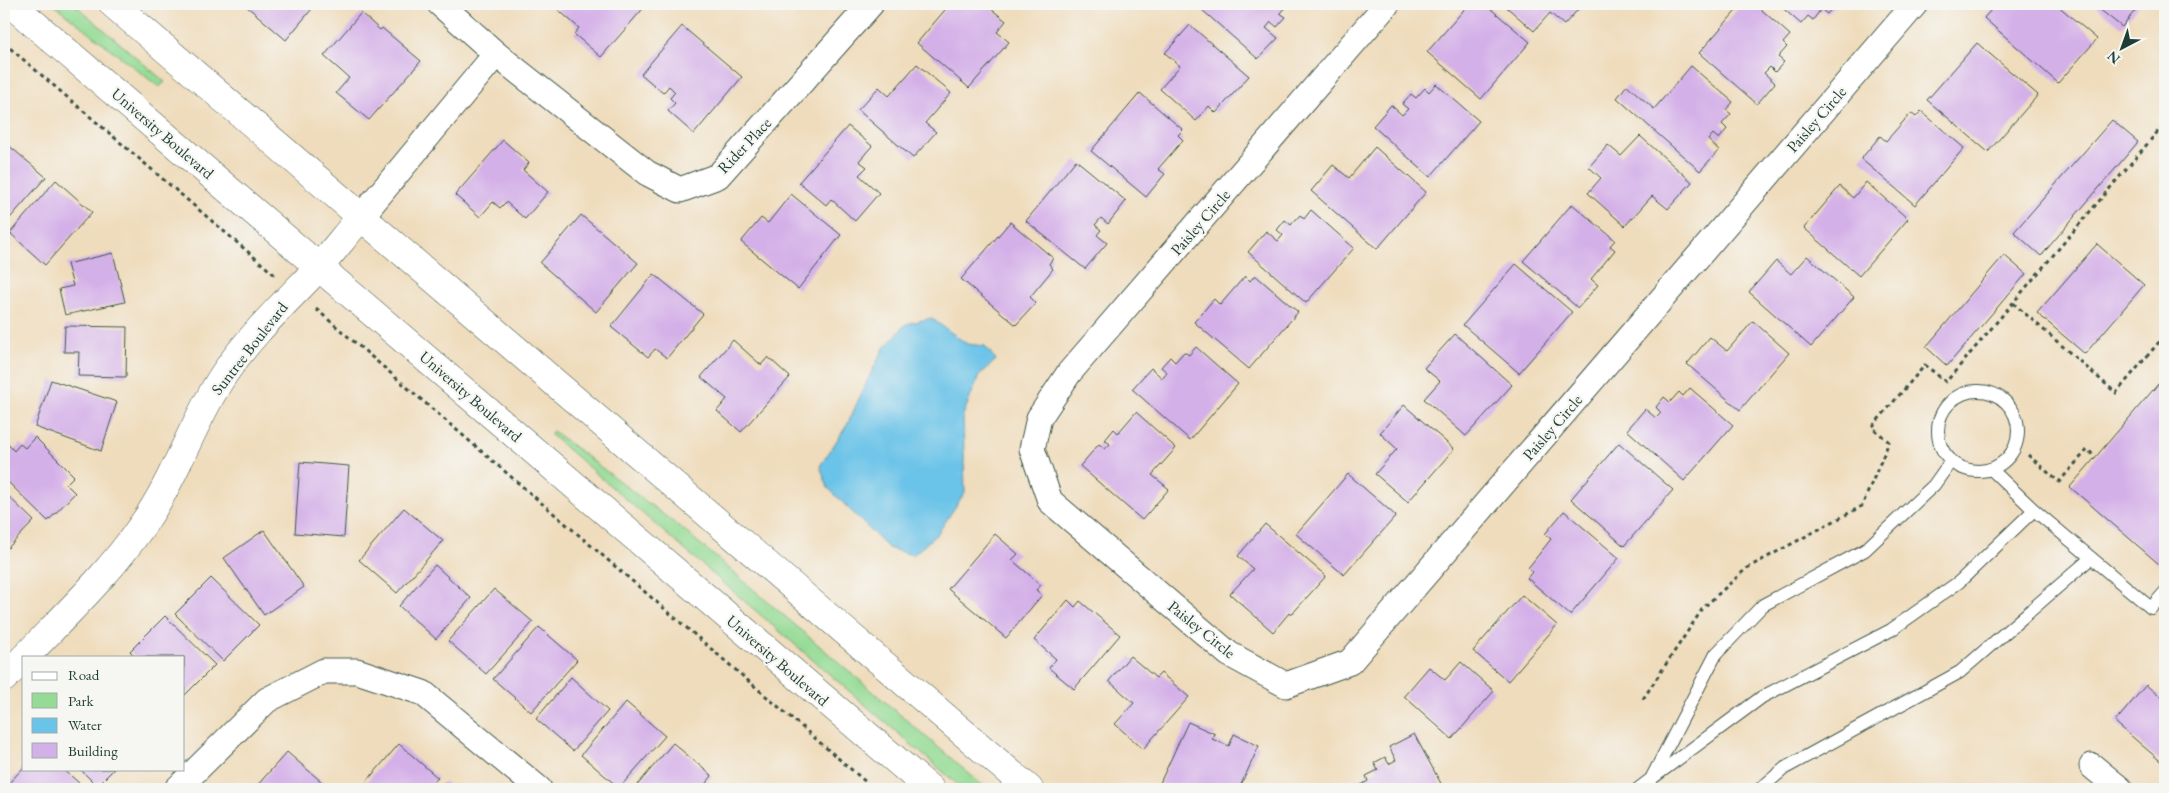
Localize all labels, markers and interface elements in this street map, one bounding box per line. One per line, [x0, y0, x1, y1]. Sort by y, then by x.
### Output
north arrow [2096, 22, 2146, 72]
text: N [2103, 47, 2124, 68]
street label: Paisley Circle [1782, 82, 1851, 157]
street label: University Boulevard [107, 83, 219, 184]
street label: Rider Place [713, 113, 776, 178]
street label: Paisley Circle [1166, 185, 1235, 260]
street label: Suntree Boulevard [206, 297, 293, 399]
street label: University Boulevard [415, 346, 527, 447]
street label: Paisley Circle [1518, 390, 1587, 465]
street label: Paisley Circle [1164, 596, 1240, 663]
street label: University Boulevard [722, 610, 834, 711]
legend [22, 656, 185, 770]
text: Road [68, 665, 100, 684]
text: Park [68, 691, 95, 710]
text: Water [68, 715, 102, 734]
text: Building [68, 741, 118, 760]

